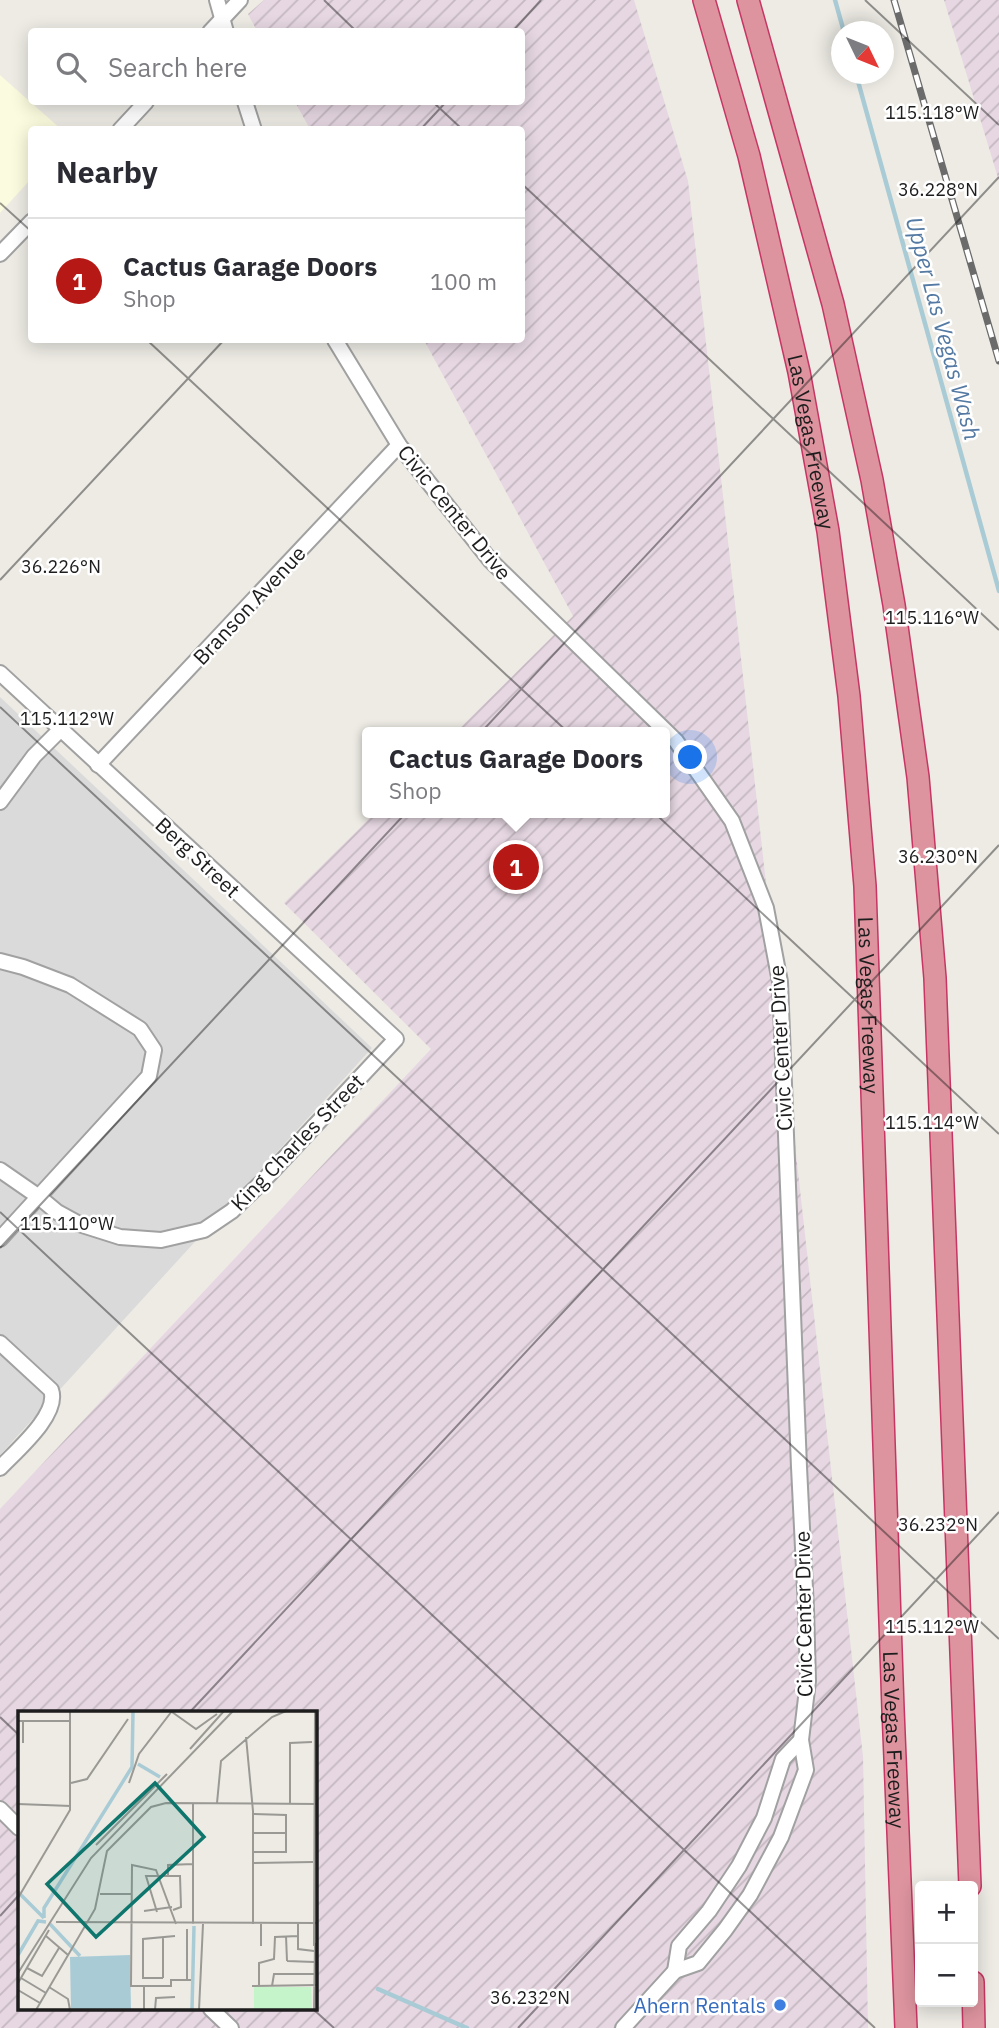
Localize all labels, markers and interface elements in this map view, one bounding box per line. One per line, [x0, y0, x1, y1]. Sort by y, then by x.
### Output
north arrow [831, 21, 894, 84]
search box [28, 28, 525, 105]
icon: search [52, 48, 90, 86]
text: Search here [108, 50, 247, 84]
text: 115.118°W [885, 101, 979, 124]
text: Nearby [56, 152, 158, 191]
text: 36.228°N [898, 178, 978, 201]
water label: Upper Las Vegas Wash [900, 213, 988, 443]
text: Cactus Garage Doors [123, 249, 377, 283]
text: 1 [72, 266, 86, 296]
text: 100 m [430, 266, 497, 296]
text: Shop [123, 283, 176, 313]
street label: Las Vegas Freeway [781, 351, 842, 532]
street label: Civic Center Drive [392, 439, 518, 585]
street label: Branson Avenue [186, 539, 312, 671]
text: 36.226°N [21, 555, 101, 578]
text: 115.116°W [885, 606, 979, 629]
text: 115.112°W [20, 707, 114, 730]
popup [362, 727, 670, 818]
your location [673, 740, 707, 774]
text: Cactus Garage Doors [389, 741, 643, 775]
text: Shop [389, 775, 442, 805]
street label: Berg Street [150, 811, 246, 903]
pin: 1 [493, 841, 539, 893]
text: 36.230°N [898, 845, 978, 868]
street label: Las Vegas Freeway [852, 916, 886, 1095]
street label: Civic Center Drive [762, 964, 798, 1132]
street label: King Charles Street [224, 1067, 370, 1217]
text: 115.114°W [885, 1111, 979, 1134]
text: 115.110°W [20, 1212, 114, 1235]
text: 36.232°N [898, 1513, 978, 1536]
street label: Civic Center Drive [788, 1531, 818, 1697]
text: 115.112°W [885, 1615, 979, 1638]
street label: Las Vegas Freeway [877, 1651, 912, 1830]
inset map [18, 1711, 317, 2010]
map controls [915, 1881, 978, 2007]
button: + [915, 1881, 978, 1944]
button: − [915, 1944, 978, 2007]
text: 36.232°N [490, 1986, 570, 2009]
place label: Ahern Rentals [633, 1991, 766, 2019]
marker: Ahern Rentals [772, 1997, 788, 2013]

